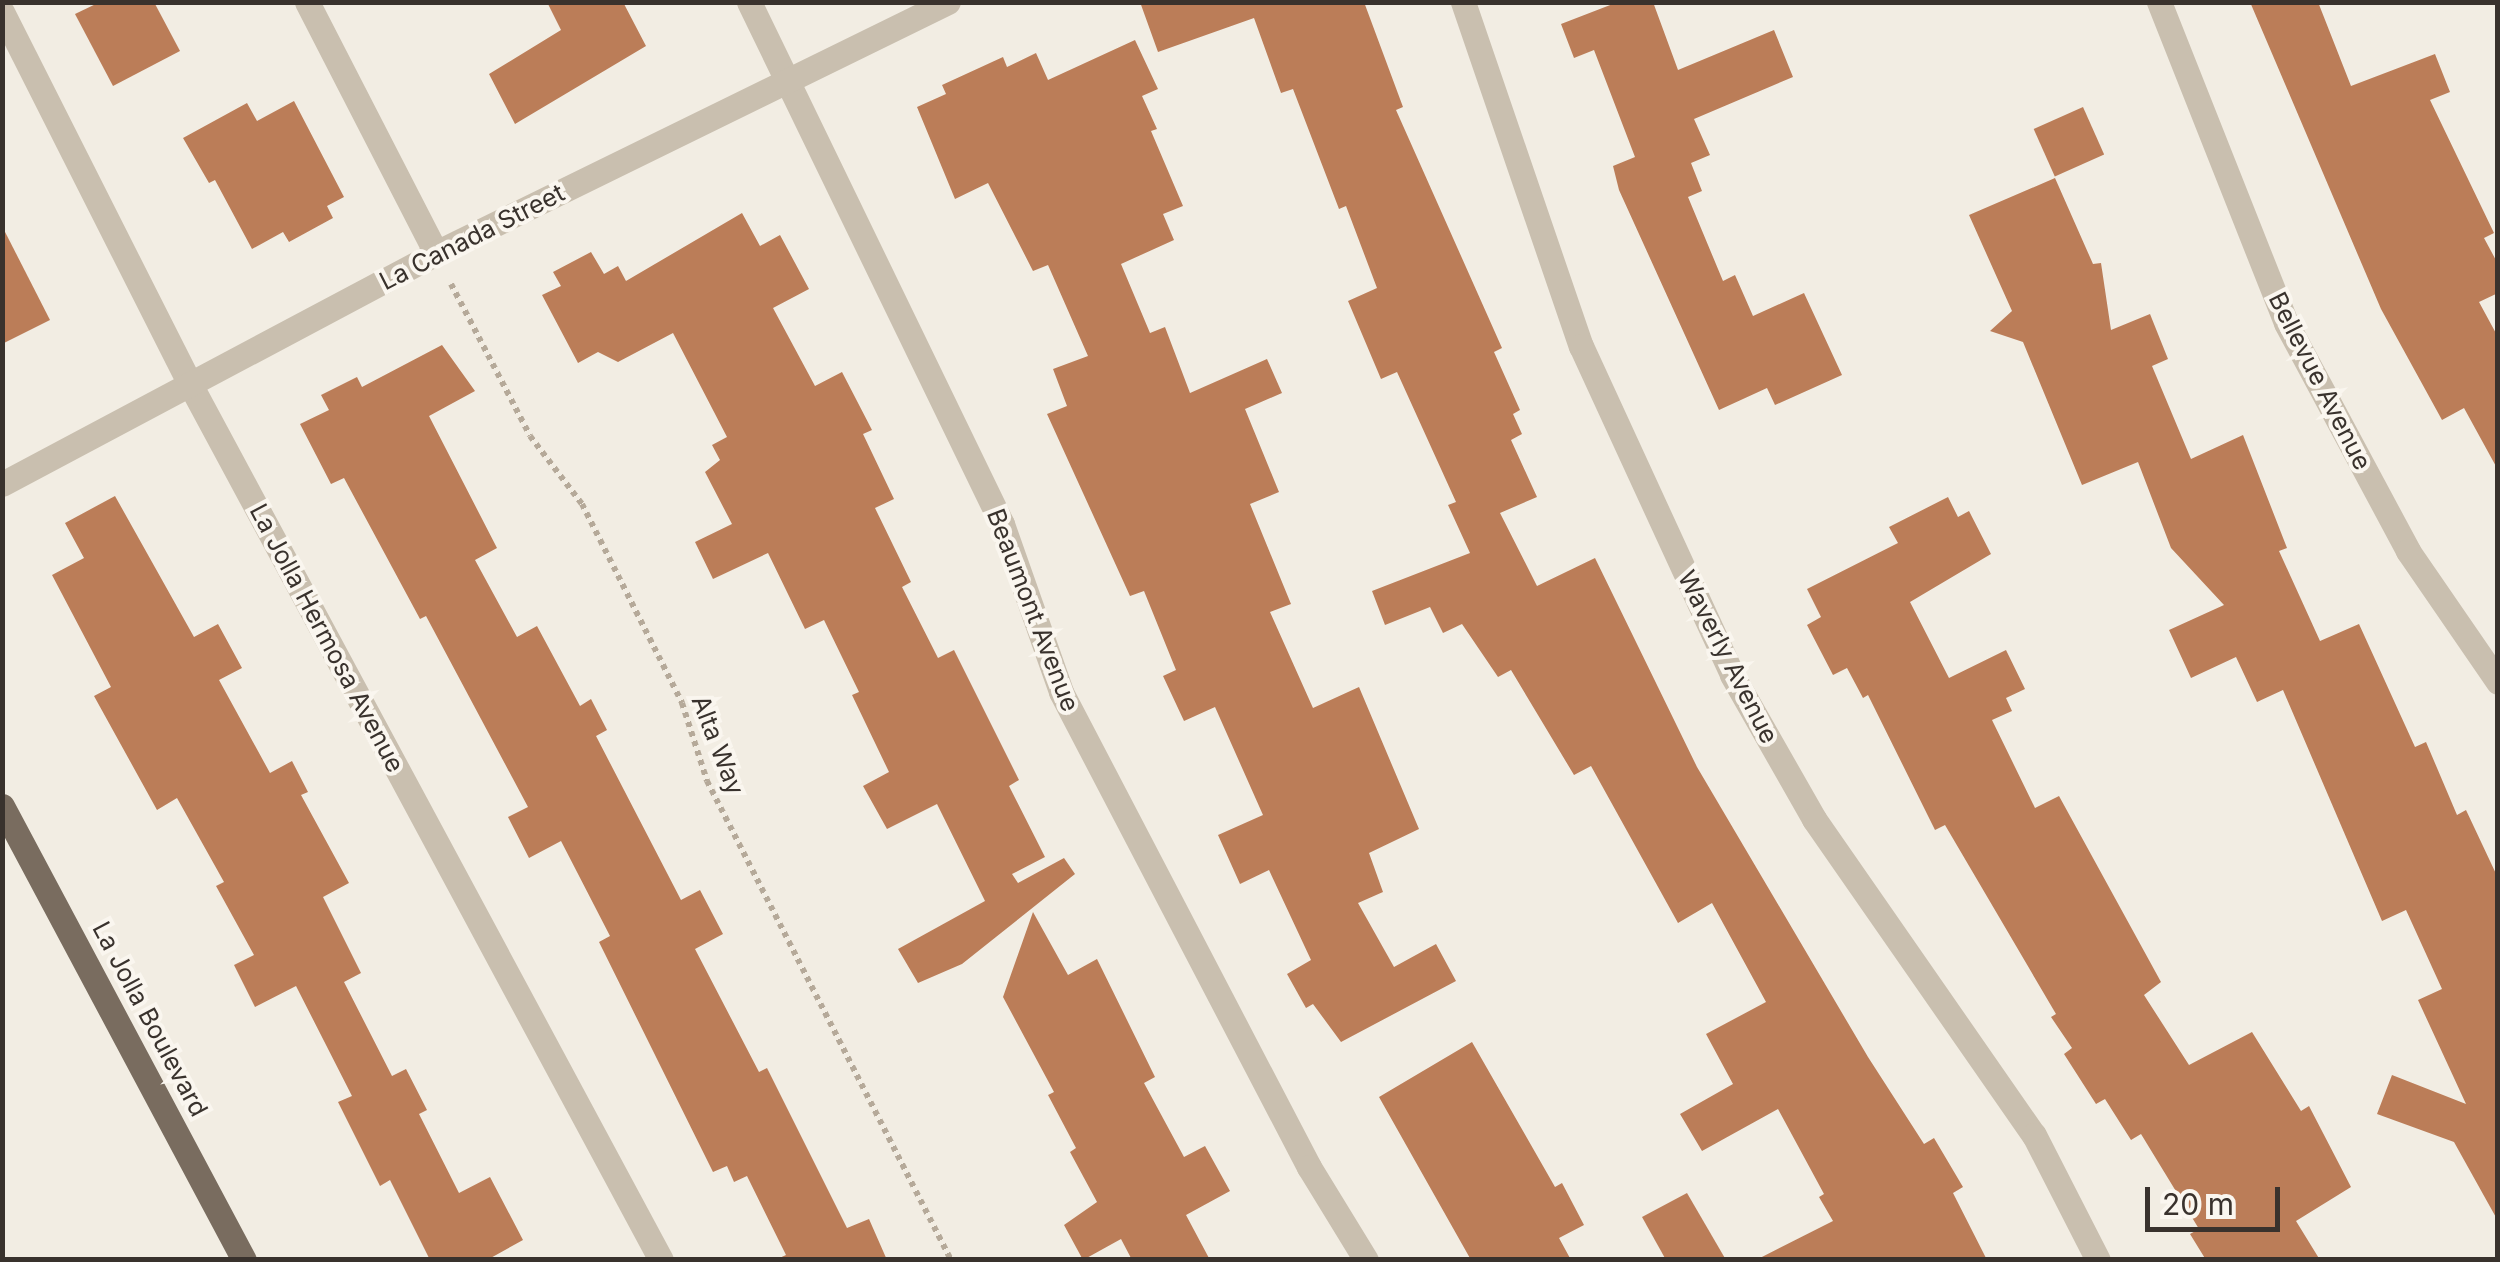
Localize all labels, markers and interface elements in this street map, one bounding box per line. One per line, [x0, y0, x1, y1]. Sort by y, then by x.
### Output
street label: La Canada Street [375, 178, 569, 296]
street label: Bellevue Avenue [2262, 287, 2378, 475]
street label: La Jolla Hermosa Avenue [243, 499, 411, 777]
street label: Beaumont Avenue [981, 504, 1085, 716]
street label: Waverly Avenue [1671, 566, 1785, 748]
street label: Alta Way [685, 691, 751, 799]
street label: La Jolla Boulevard [86, 917, 214, 1121]
scale bar [2150, 1167, 2285, 1229]
text: 20 m [2162, 1186, 2234, 1222]

